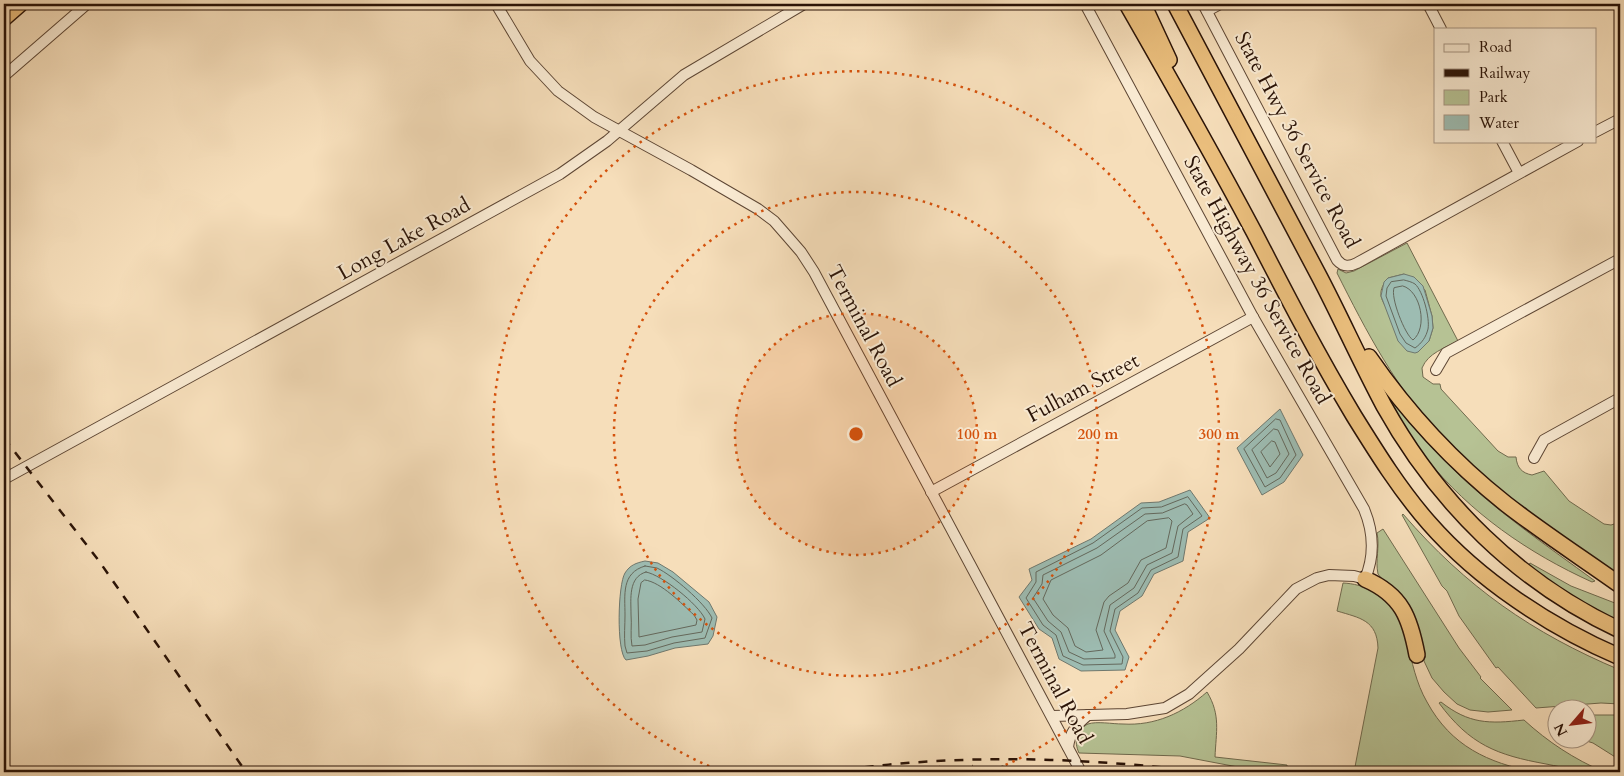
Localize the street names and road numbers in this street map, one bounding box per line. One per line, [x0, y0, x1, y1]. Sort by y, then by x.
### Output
street label: State Hwy 36 Service Road [1228, 27, 1366, 253]
street label: State Highway 36 Service Road [1177, 151, 1337, 409]
street label: Long Lake Road [332, 191, 476, 287]
street label: Terminal Road [820, 260, 908, 392]
street label: Fulham Street [1022, 346, 1145, 430]
street label: Terminal Road [1011, 617, 1099, 749]

